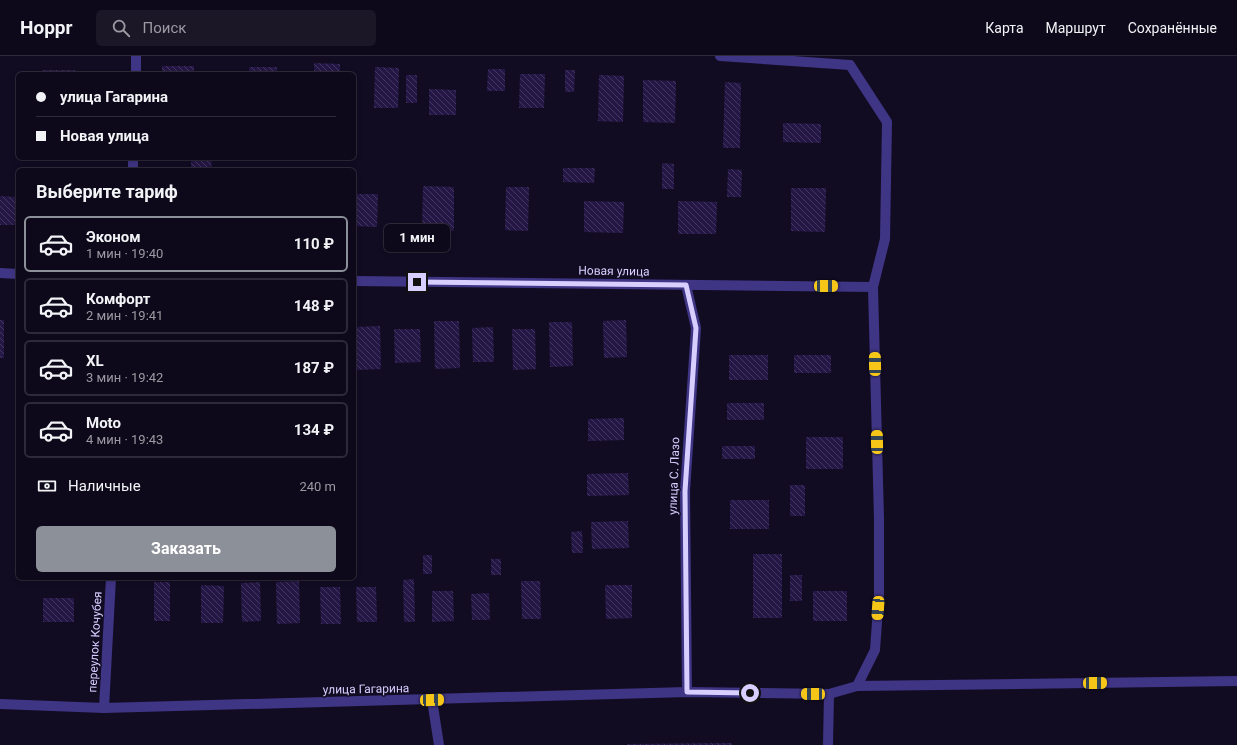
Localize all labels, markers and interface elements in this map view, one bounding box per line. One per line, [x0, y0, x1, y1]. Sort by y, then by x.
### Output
search box [96, 10, 376, 46]
text: Hoppr [20, 16, 72, 39]
icon: search [110, 17, 132, 39]
text: Поиск [142, 19, 186, 37]
text: Карта [985, 20, 1024, 36]
text: Маршрут [1046, 20, 1106, 36]
text: Сохранённые [1128, 20, 1217, 36]
text: улица Гагарина [60, 88, 168, 106]
text: Новая улица [60, 127, 149, 145]
text: Выберите тариф [36, 181, 178, 202]
callout: 1 мин [384, 224, 450, 252]
icon: car [38, 226, 74, 262]
text: Эконом [86, 228, 141, 246]
text: 1 мин [399, 230, 435, 245]
text: 110 ₽ [294, 235, 334, 253]
text: 1 мин · 19:40 [86, 246, 163, 261]
street label: Новая улица [578, 263, 650, 279]
route end [408, 273, 426, 291]
car [814, 280, 838, 292]
icon: car [38, 288, 74, 324]
text: Комфорт [86, 290, 150, 308]
text: 148 ₽ [294, 297, 334, 315]
text: 2 мин · 19:41 [86, 308, 163, 323]
icon: car [38, 350, 74, 386]
text: XL [86, 352, 104, 370]
car [869, 352, 881, 376]
text: 187 ₽ [294, 359, 334, 377]
text: 3 мин · 19:42 [86, 370, 163, 385]
icon: car [38, 412, 74, 448]
text: Moto [86, 414, 121, 432]
text: 134 ₽ [294, 421, 334, 439]
car [871, 430, 883, 454]
text: 4 мин · 19:43 [86, 432, 163, 447]
street label: улица С. Лазо [666, 437, 682, 515]
icon: cash [36, 475, 58, 497]
text: Наличные [68, 477, 141, 495]
text: 240 m [299, 479, 336, 494]
button: Заказать [36, 526, 336, 572]
street label: переулок Кочубея [85, 591, 105, 693]
car [871, 596, 885, 620]
car [1083, 677, 1107, 689]
street label: улица Гагарина [323, 681, 409, 697]
route start [741, 684, 759, 702]
car [801, 688, 825, 700]
car [420, 694, 444, 706]

